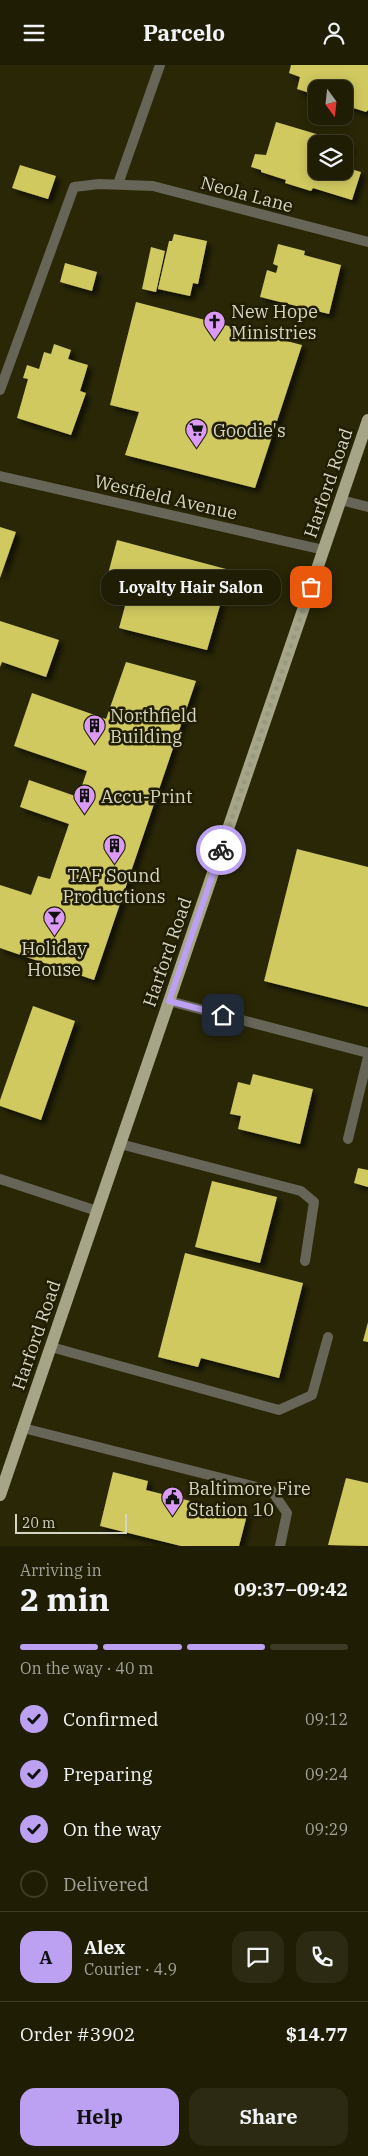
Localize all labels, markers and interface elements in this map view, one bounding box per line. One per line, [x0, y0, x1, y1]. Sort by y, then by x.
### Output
text: Parcelo [143, 18, 225, 47]
icon: menu [20, 19, 48, 47]
icon: person [320, 19, 348, 47]
north arrow [308, 80, 352, 125]
map controls [308, 80, 353, 180]
button: layers [308, 135, 353, 180]
street label: Neola Lane [198, 171, 296, 217]
place label: New Hope Ministries [231, 300, 318, 344]
church icon: New Hope Ministries [203, 309, 227, 340]
supermarket icon: Goodie's [185, 418, 209, 449]
place label: Goodie's [213, 419, 286, 442]
street label: Harford Road [298, 425, 358, 541]
street label: Westfield Avenue [92, 469, 240, 525]
pin [290, 566, 332, 608]
callout: Loyalty Hair Salon [101, 569, 281, 605]
icon: bag [297, 573, 325, 601]
text: Loyalty Hair Salon [119, 577, 263, 597]
place label: Northfield Building [110, 704, 197, 748]
building icon: Northfield Building [82, 713, 106, 744]
building icon: Accu-Print [73, 784, 97, 815]
place label: Accu-Print [101, 785, 192, 808]
courier [196, 825, 246, 875]
building icon: TAF Sound Productions [102, 833, 126, 864]
icon: bike [207, 836, 235, 864]
place label: TAF Sound Productions [62, 864, 166, 908]
street label: Harford Road [137, 894, 197, 1010]
bar icon: Holiday House [42, 906, 66, 937]
place label: Holiday House [21, 937, 87, 981]
pin [202, 994, 244, 1036]
icon: home [209, 1001, 237, 1029]
street label: Harford Road [6, 1277, 66, 1393]
place label: Baltimore Fire Station 10 [188, 1477, 311, 1521]
public building icon: Baltimore Fire Station 10 [160, 1486, 184, 1517]
scale bar [15, 1511, 128, 1534]
text: 20 m [22, 1514, 55, 1532]
text: Arriving in [20, 1560, 102, 1580]
text: 09:37–09:42 [234, 1577, 348, 1601]
text: 2 min [20, 1578, 110, 1620]
text: On the way · 40 m [20, 1658, 154, 1678]
icon: check [20, 1705, 48, 1733]
text: Confirmed [63, 1707, 158, 1731]
text: 09:12 [305, 1709, 348, 1729]
icon: check [20, 1760, 48, 1788]
text: Preparing [63, 1762, 152, 1786]
text: 09:24 [305, 1764, 348, 1784]
icon: check [20, 1815, 48, 1843]
text: On the way [63, 1817, 161, 1841]
text: 09:29 [305, 1819, 348, 1839]
text: Delivered [63, 1872, 149, 1896]
button: chat [232, 1931, 284, 1983]
button: phone [296, 1931, 348, 1983]
text: Alex [84, 1935, 125, 1959]
text: A [39, 1945, 53, 1969]
text: Courier · 4.9 [84, 1959, 177, 1979]
text: Order #3902 [20, 2022, 135, 2046]
text: $14.77 [286, 2022, 348, 2046]
button: Help [20, 2088, 179, 2146]
button: Share [189, 2088, 348, 2146]

